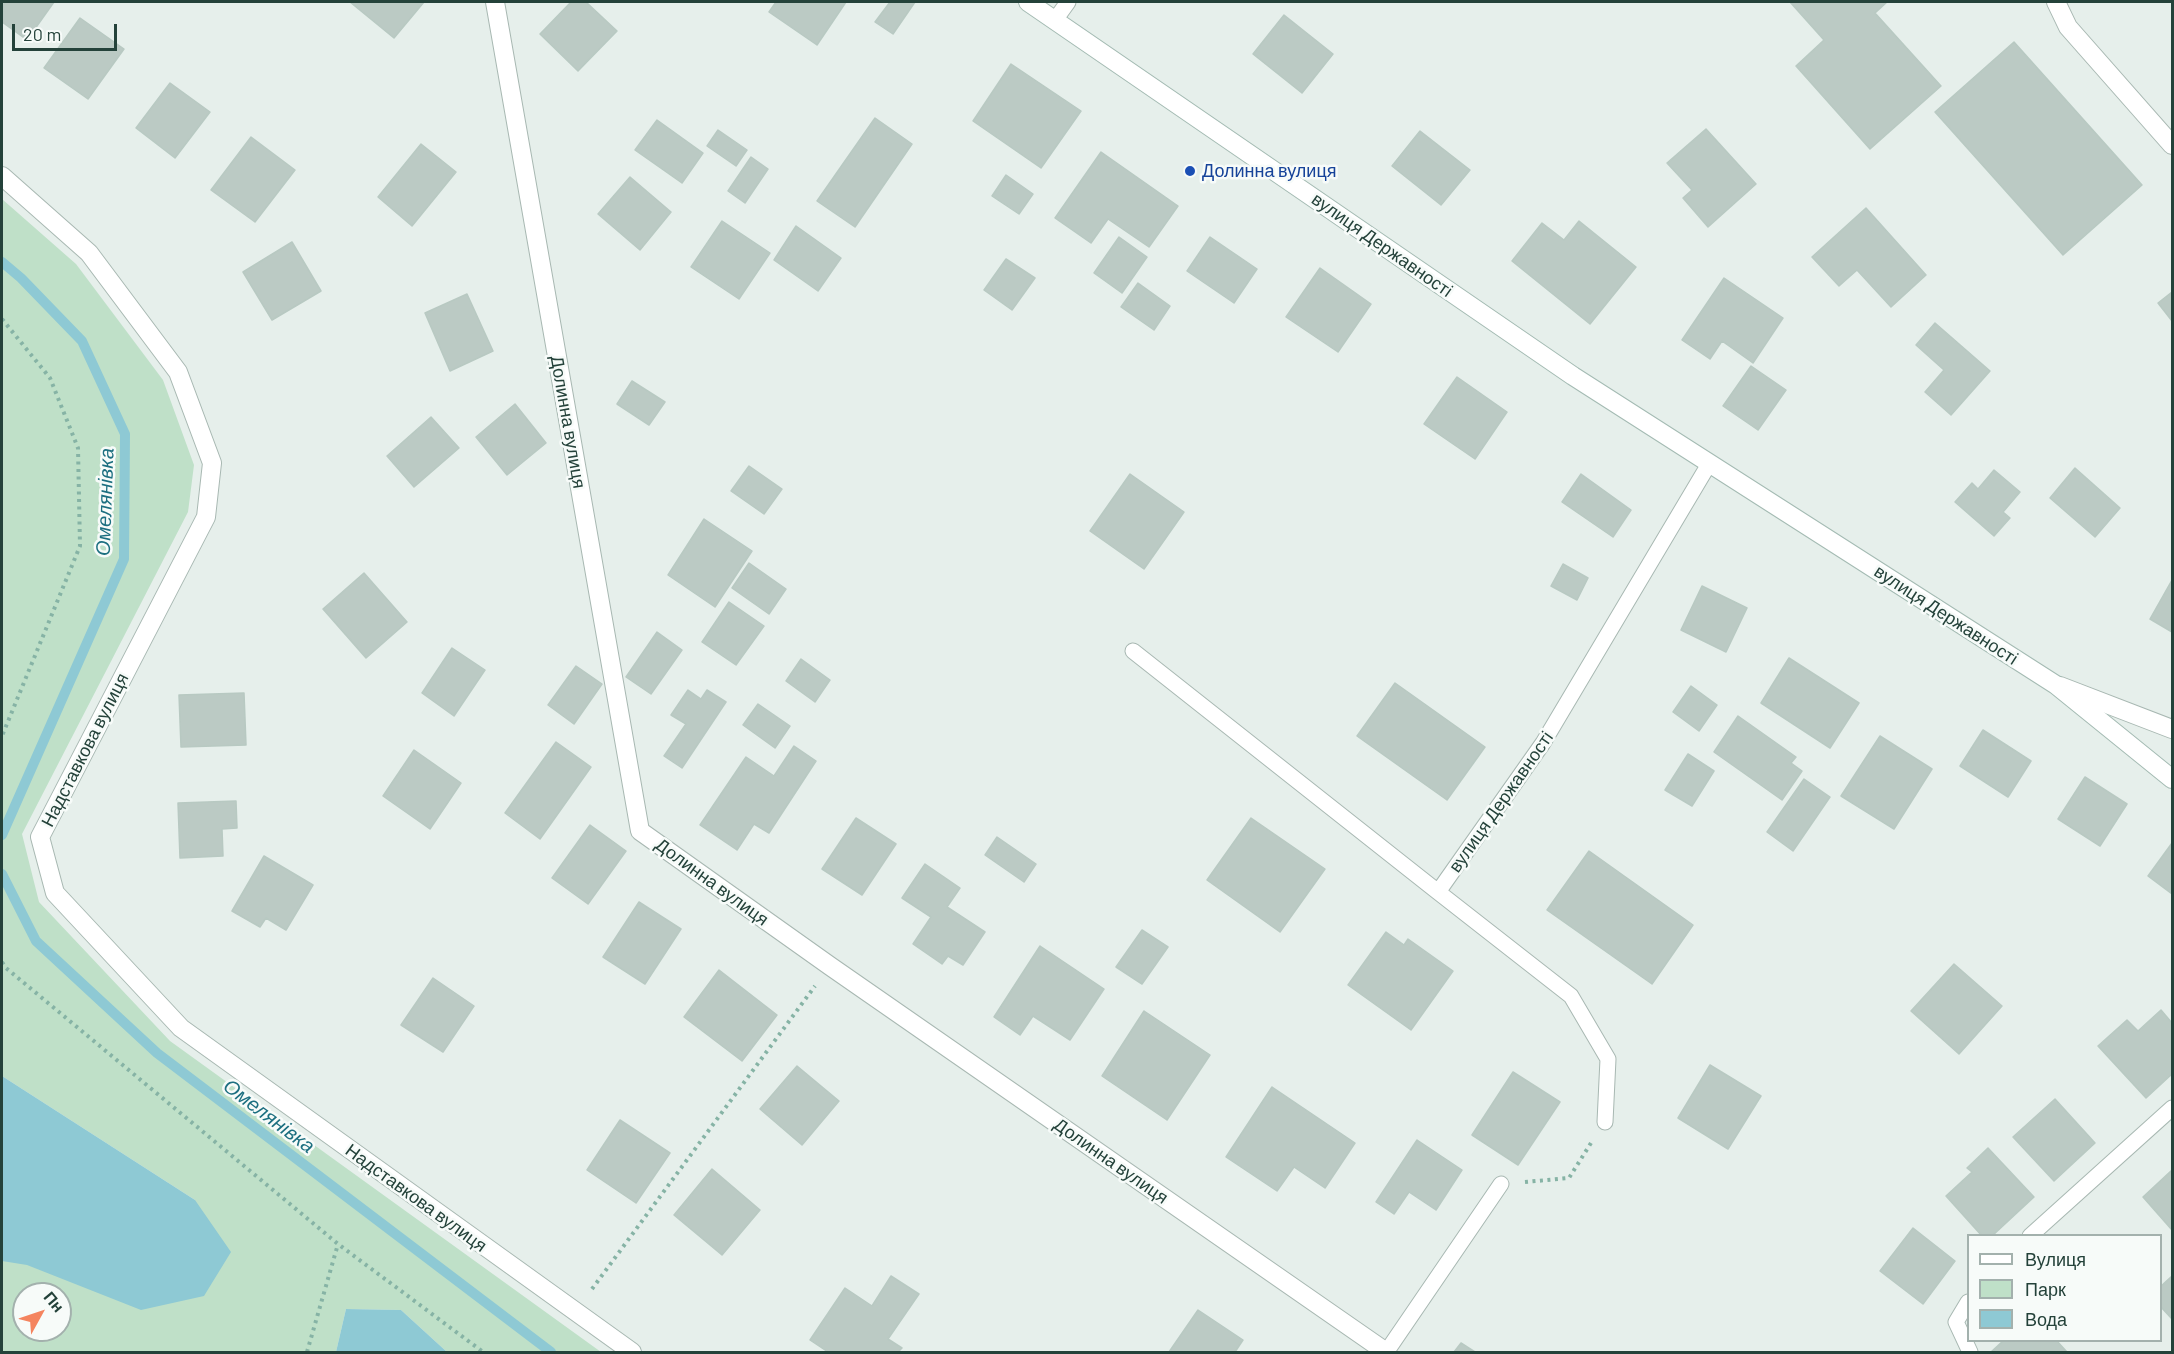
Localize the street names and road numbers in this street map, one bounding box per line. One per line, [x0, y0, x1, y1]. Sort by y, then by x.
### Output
street label: вулиця Державності [1307, 188, 1457, 302]
street label: Долинна вулиця [546, 354, 590, 490]
street label: вулиця Державності [1870, 560, 2022, 670]
street label: Надставкова вулиця [37, 670, 133, 830]
street label: вулиця Державності [1444, 727, 1558, 877]
street label: Долинна вулиця [651, 834, 773, 930]
street label: Долинна вулиця [1050, 1114, 1172, 1208]
street label: Надставкова вулиця [341, 1139, 491, 1257]

